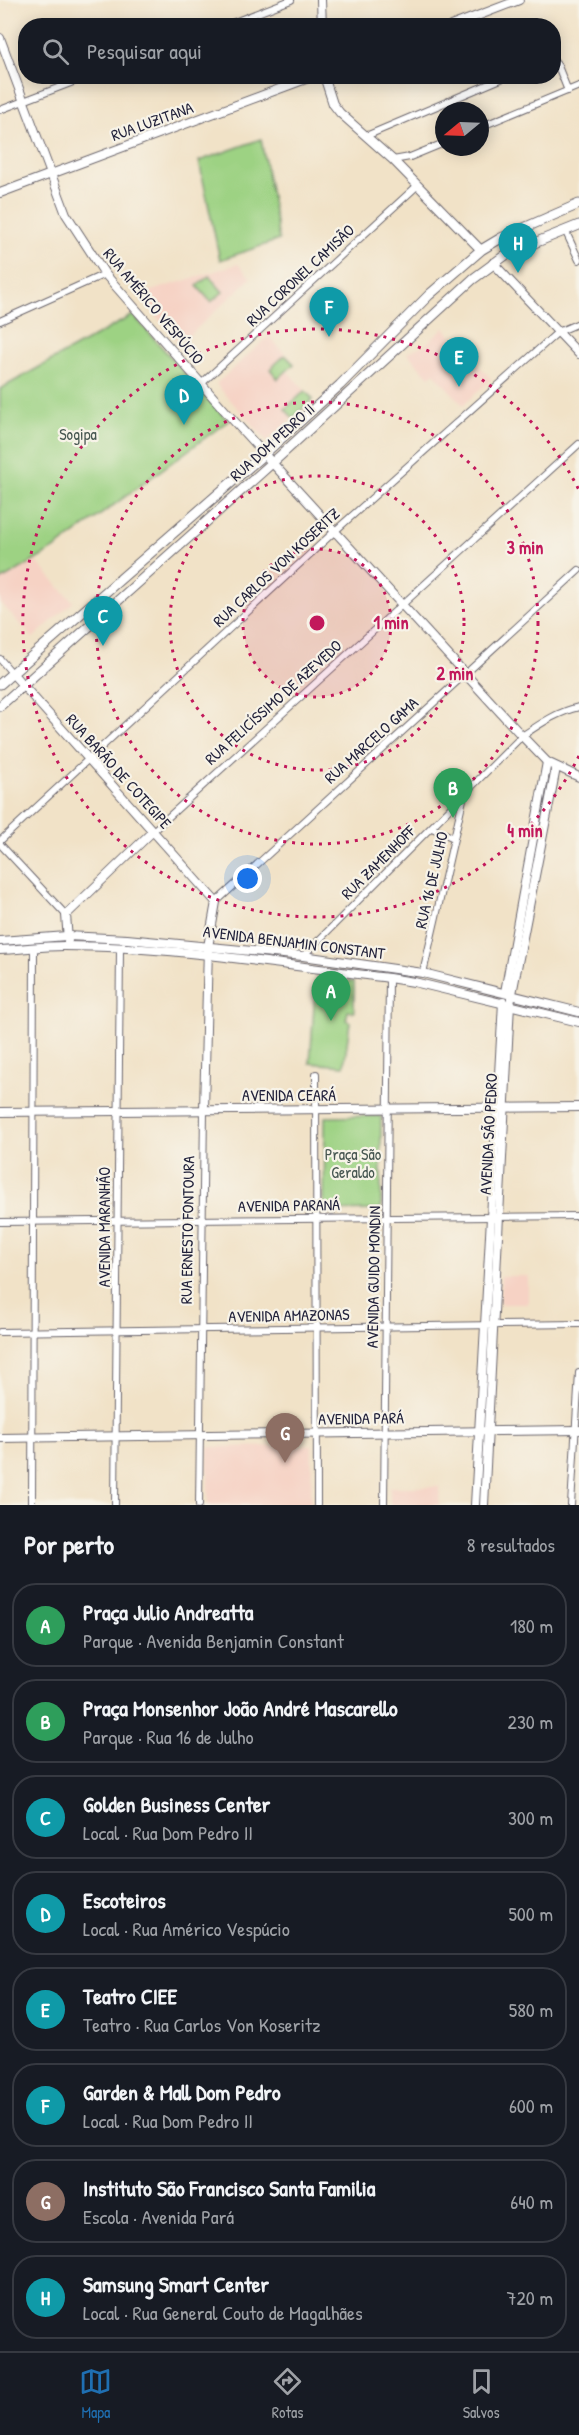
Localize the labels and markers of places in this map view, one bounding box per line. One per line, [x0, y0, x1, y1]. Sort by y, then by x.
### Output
pin: H [498, 224, 538, 273]
pin: F [310, 288, 348, 337]
pin: E [440, 338, 478, 387]
pin: D [164, 376, 204, 425]
pin: C [84, 596, 122, 646]
centre of rings [307, 613, 327, 633]
pin: B [434, 768, 472, 818]
pin: A [312, 972, 350, 1021]
pin: G [266, 1414, 304, 1463]

